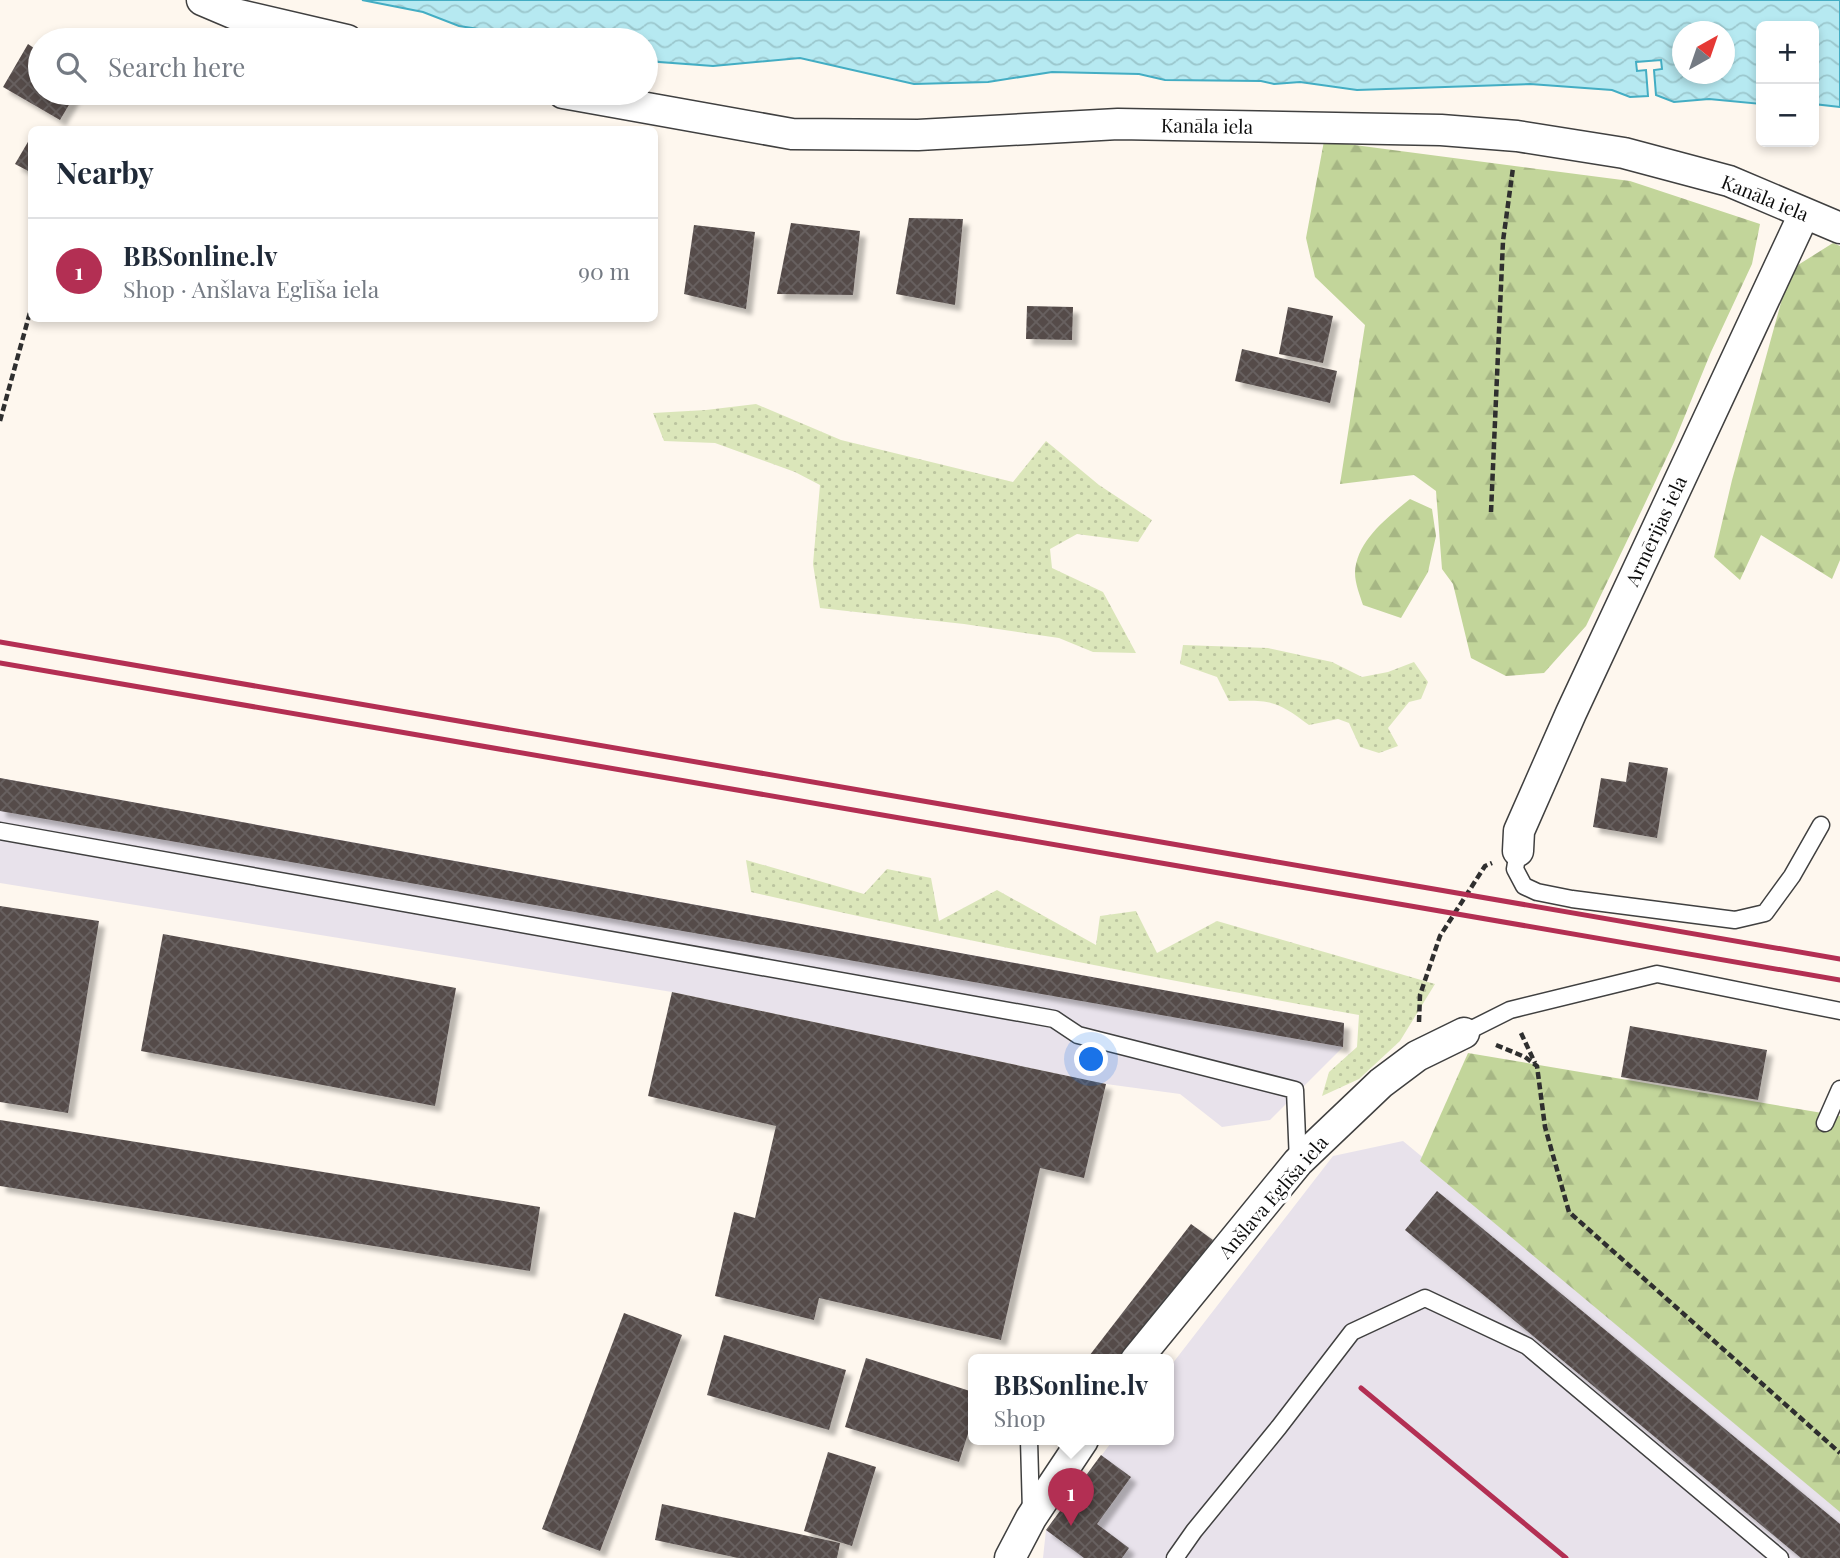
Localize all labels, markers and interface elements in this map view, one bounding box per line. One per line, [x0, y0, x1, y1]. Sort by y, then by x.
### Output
north arrow [1672, 21, 1735, 84]
map controls [1756, 21, 1819, 147]
button: + [1756, 21, 1819, 84]
search box [28, 28, 658, 105]
icon: search [52, 48, 90, 86]
text: Search here [108, 49, 245, 84]
button: − [1756, 84, 1819, 147]
street label: Kanāla iela [1161, 111, 1254, 139]
text: Nearby [56, 152, 154, 192]
street label: Kanāla iela [1718, 168, 1813, 227]
text: BBSonline.lv [123, 238, 277, 273]
text: 1 [75, 255, 83, 286]
text: 90 m [578, 255, 630, 286]
text: Shop · Anšlava Eglīša iela [123, 273, 379, 304]
street label: Armērijas iela [1618, 471, 1692, 591]
your location [1074, 1042, 1108, 1076]
street label: Anšlava Eglīša iela [1211, 1129, 1333, 1264]
popup [968, 1354, 1174, 1445]
text: BBSonline.lv [994, 1367, 1148, 1402]
text: Shop [994, 1402, 1046, 1433]
pin: 1 [1048, 1468, 1094, 1526]

